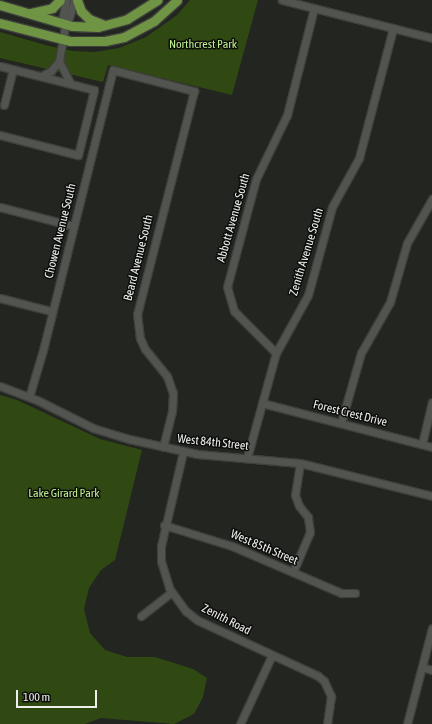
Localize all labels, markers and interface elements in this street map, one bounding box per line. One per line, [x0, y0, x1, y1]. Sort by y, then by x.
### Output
park label: Northcrest Park [169, 38, 237, 52]
street label: Abbott Avenue South [214, 172, 254, 264]
street label: Chowen Avenue South [42, 182, 80, 280]
street label: Zenith Avenue South [287, 206, 327, 298]
street label: Beard Avenue South [121, 213, 157, 303]
street label: Forest Crest Drive [312, 398, 388, 430]
street label: West 84th Street [177, 432, 249, 454]
park label: Lake Girard Park [28, 487, 100, 501]
street label: West 85th Street [228, 527, 300, 569]
street label: Zenith Road [199, 601, 253, 639]
scale bar [18, 682, 99, 708]
text: 100 m [23, 690, 50, 704]

